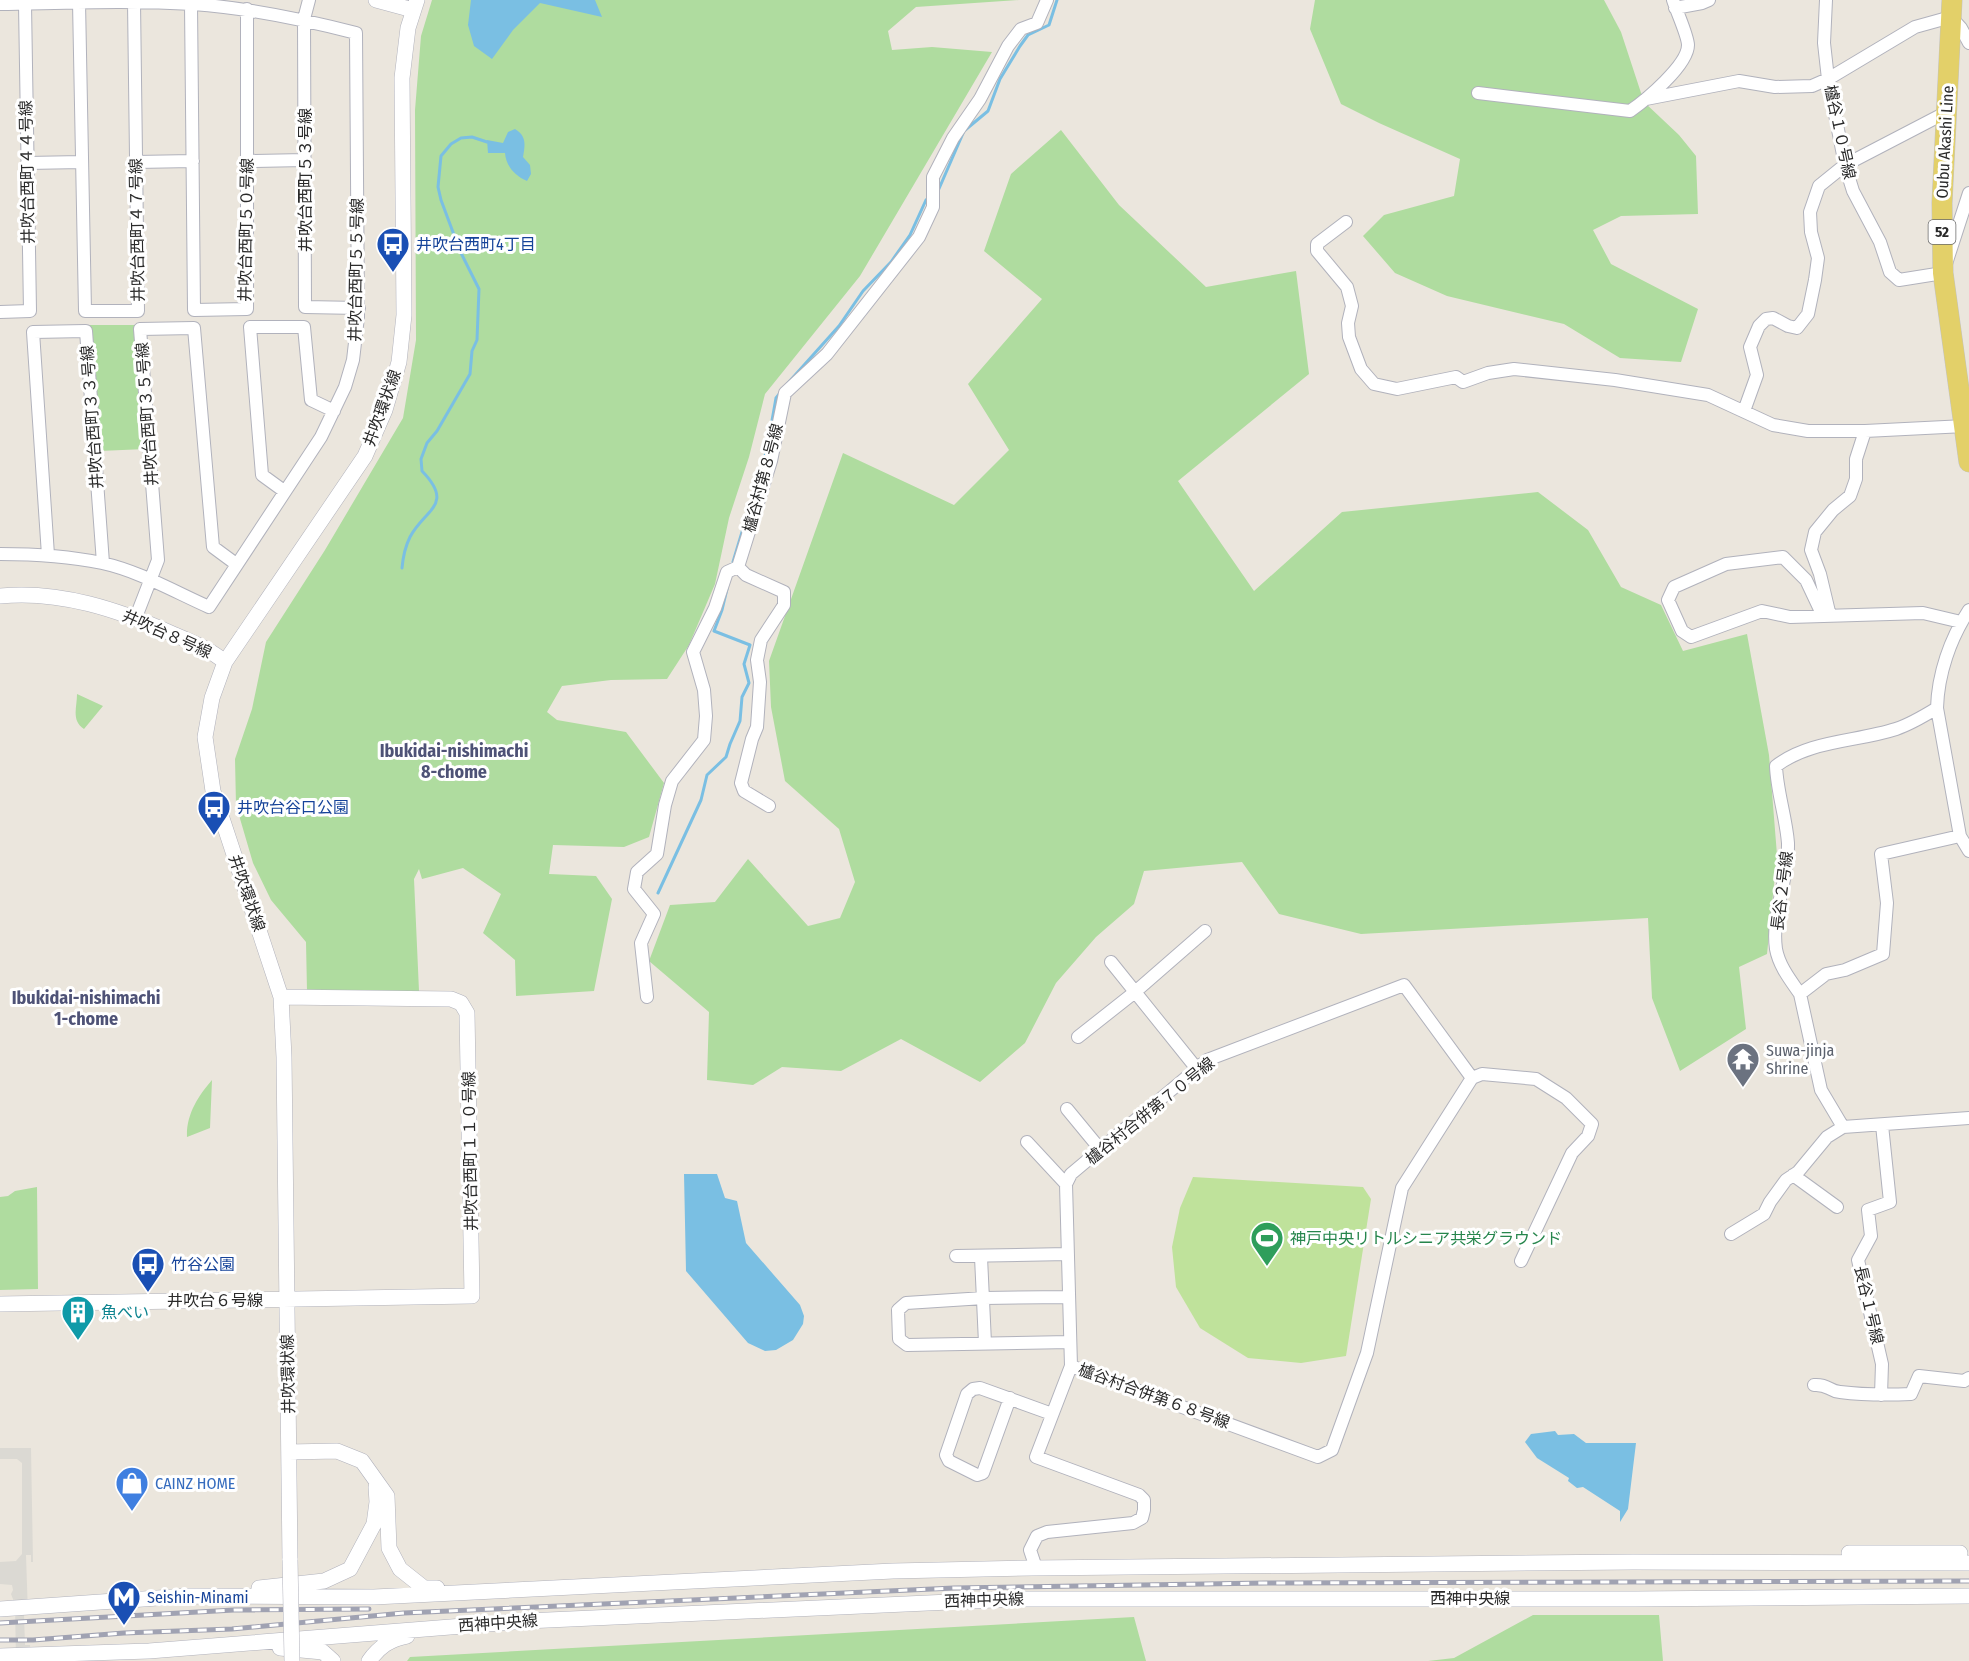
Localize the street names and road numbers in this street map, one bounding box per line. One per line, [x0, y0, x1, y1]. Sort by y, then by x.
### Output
street label: 櫨谷１０号線 [1821, 83, 1859, 181]
street label: Oubu Akashi Line [1933, 85, 1957, 199]
street label: 井吹台西町４４号線 [16, 100, 38, 244]
street label: 井吹台西町５３号線 [296, 108, 315, 252]
street label: 井吹台西町４７号線 [126, 158, 148, 302]
street label: 井吹台西町５０号線 [235, 158, 257, 302]
street label: 井吹台西町５５号線 [345, 198, 367, 342]
road number: 52 [1928, 220, 1956, 244]
street label: 井吹台西町３５号線 [133, 342, 161, 486]
street label: 井吹台西町３３号線 [78, 345, 106, 489]
street label: 井吹環状線 [359, 367, 405, 449]
street label: 櫨谷村第８号線 [739, 421, 787, 535]
street label: 井吹台８号線 [119, 606, 215, 662]
street label: 長谷２号線 [1768, 850, 1796, 932]
street label: 井吹環状線 [225, 852, 269, 934]
street label: 櫨谷村合併第７０号線 [1082, 1053, 1218, 1169]
street label: 井吹台西町１１０号線 [459, 1071, 481, 1231]
street label: 長谷１号線 [1851, 1264, 1887, 1346]
street label: 井吹台６号線 [167, 1291, 263, 1310]
street label: 井吹環状線 [278, 1334, 298, 1414]
street label: 櫨谷村合併第６８号線 [1076, 1360, 1232, 1432]
street label: 西神中央線 [944, 1589, 1024, 1611]
street label: 西神中央線 [1430, 1589, 1510, 1608]
street label: 西神中央線 [457, 1611, 539, 1635]

